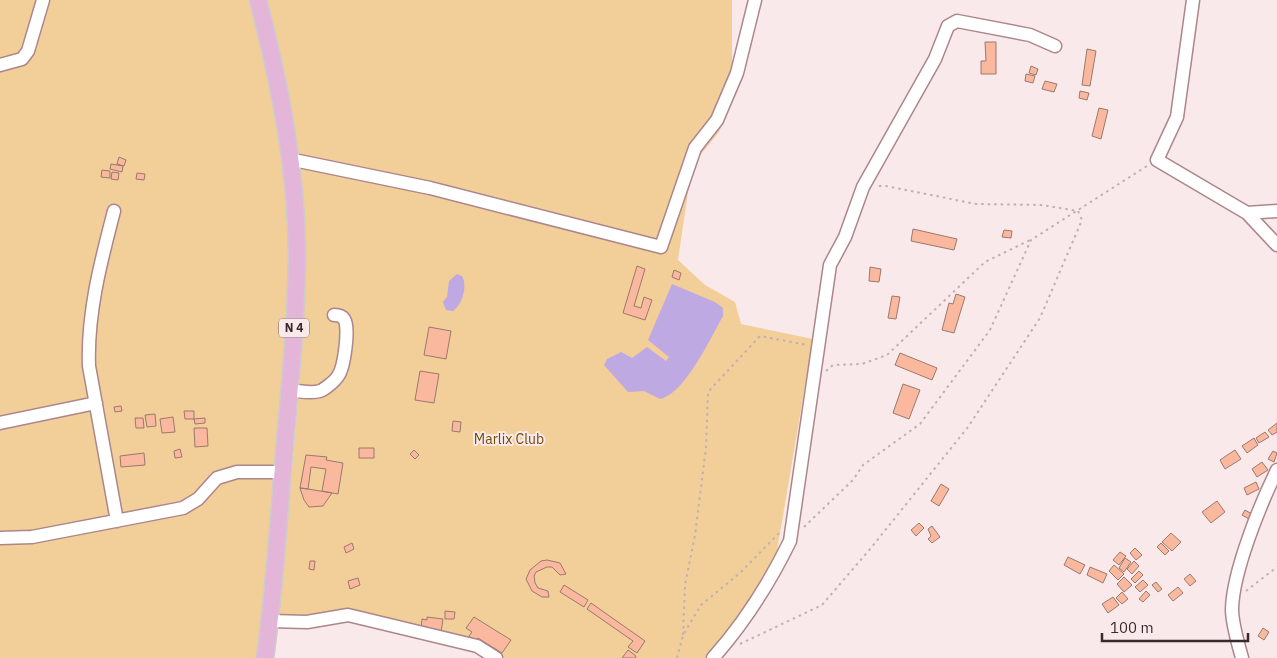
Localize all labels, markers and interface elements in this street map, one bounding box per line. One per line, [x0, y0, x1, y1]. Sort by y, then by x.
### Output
road number: N 4 [279, 318, 309, 338]
park label: Marlix Club [474, 430, 544, 448]
scale bar [1102, 610, 1248, 642]
text: 100 m [1110, 618, 1154, 637]

